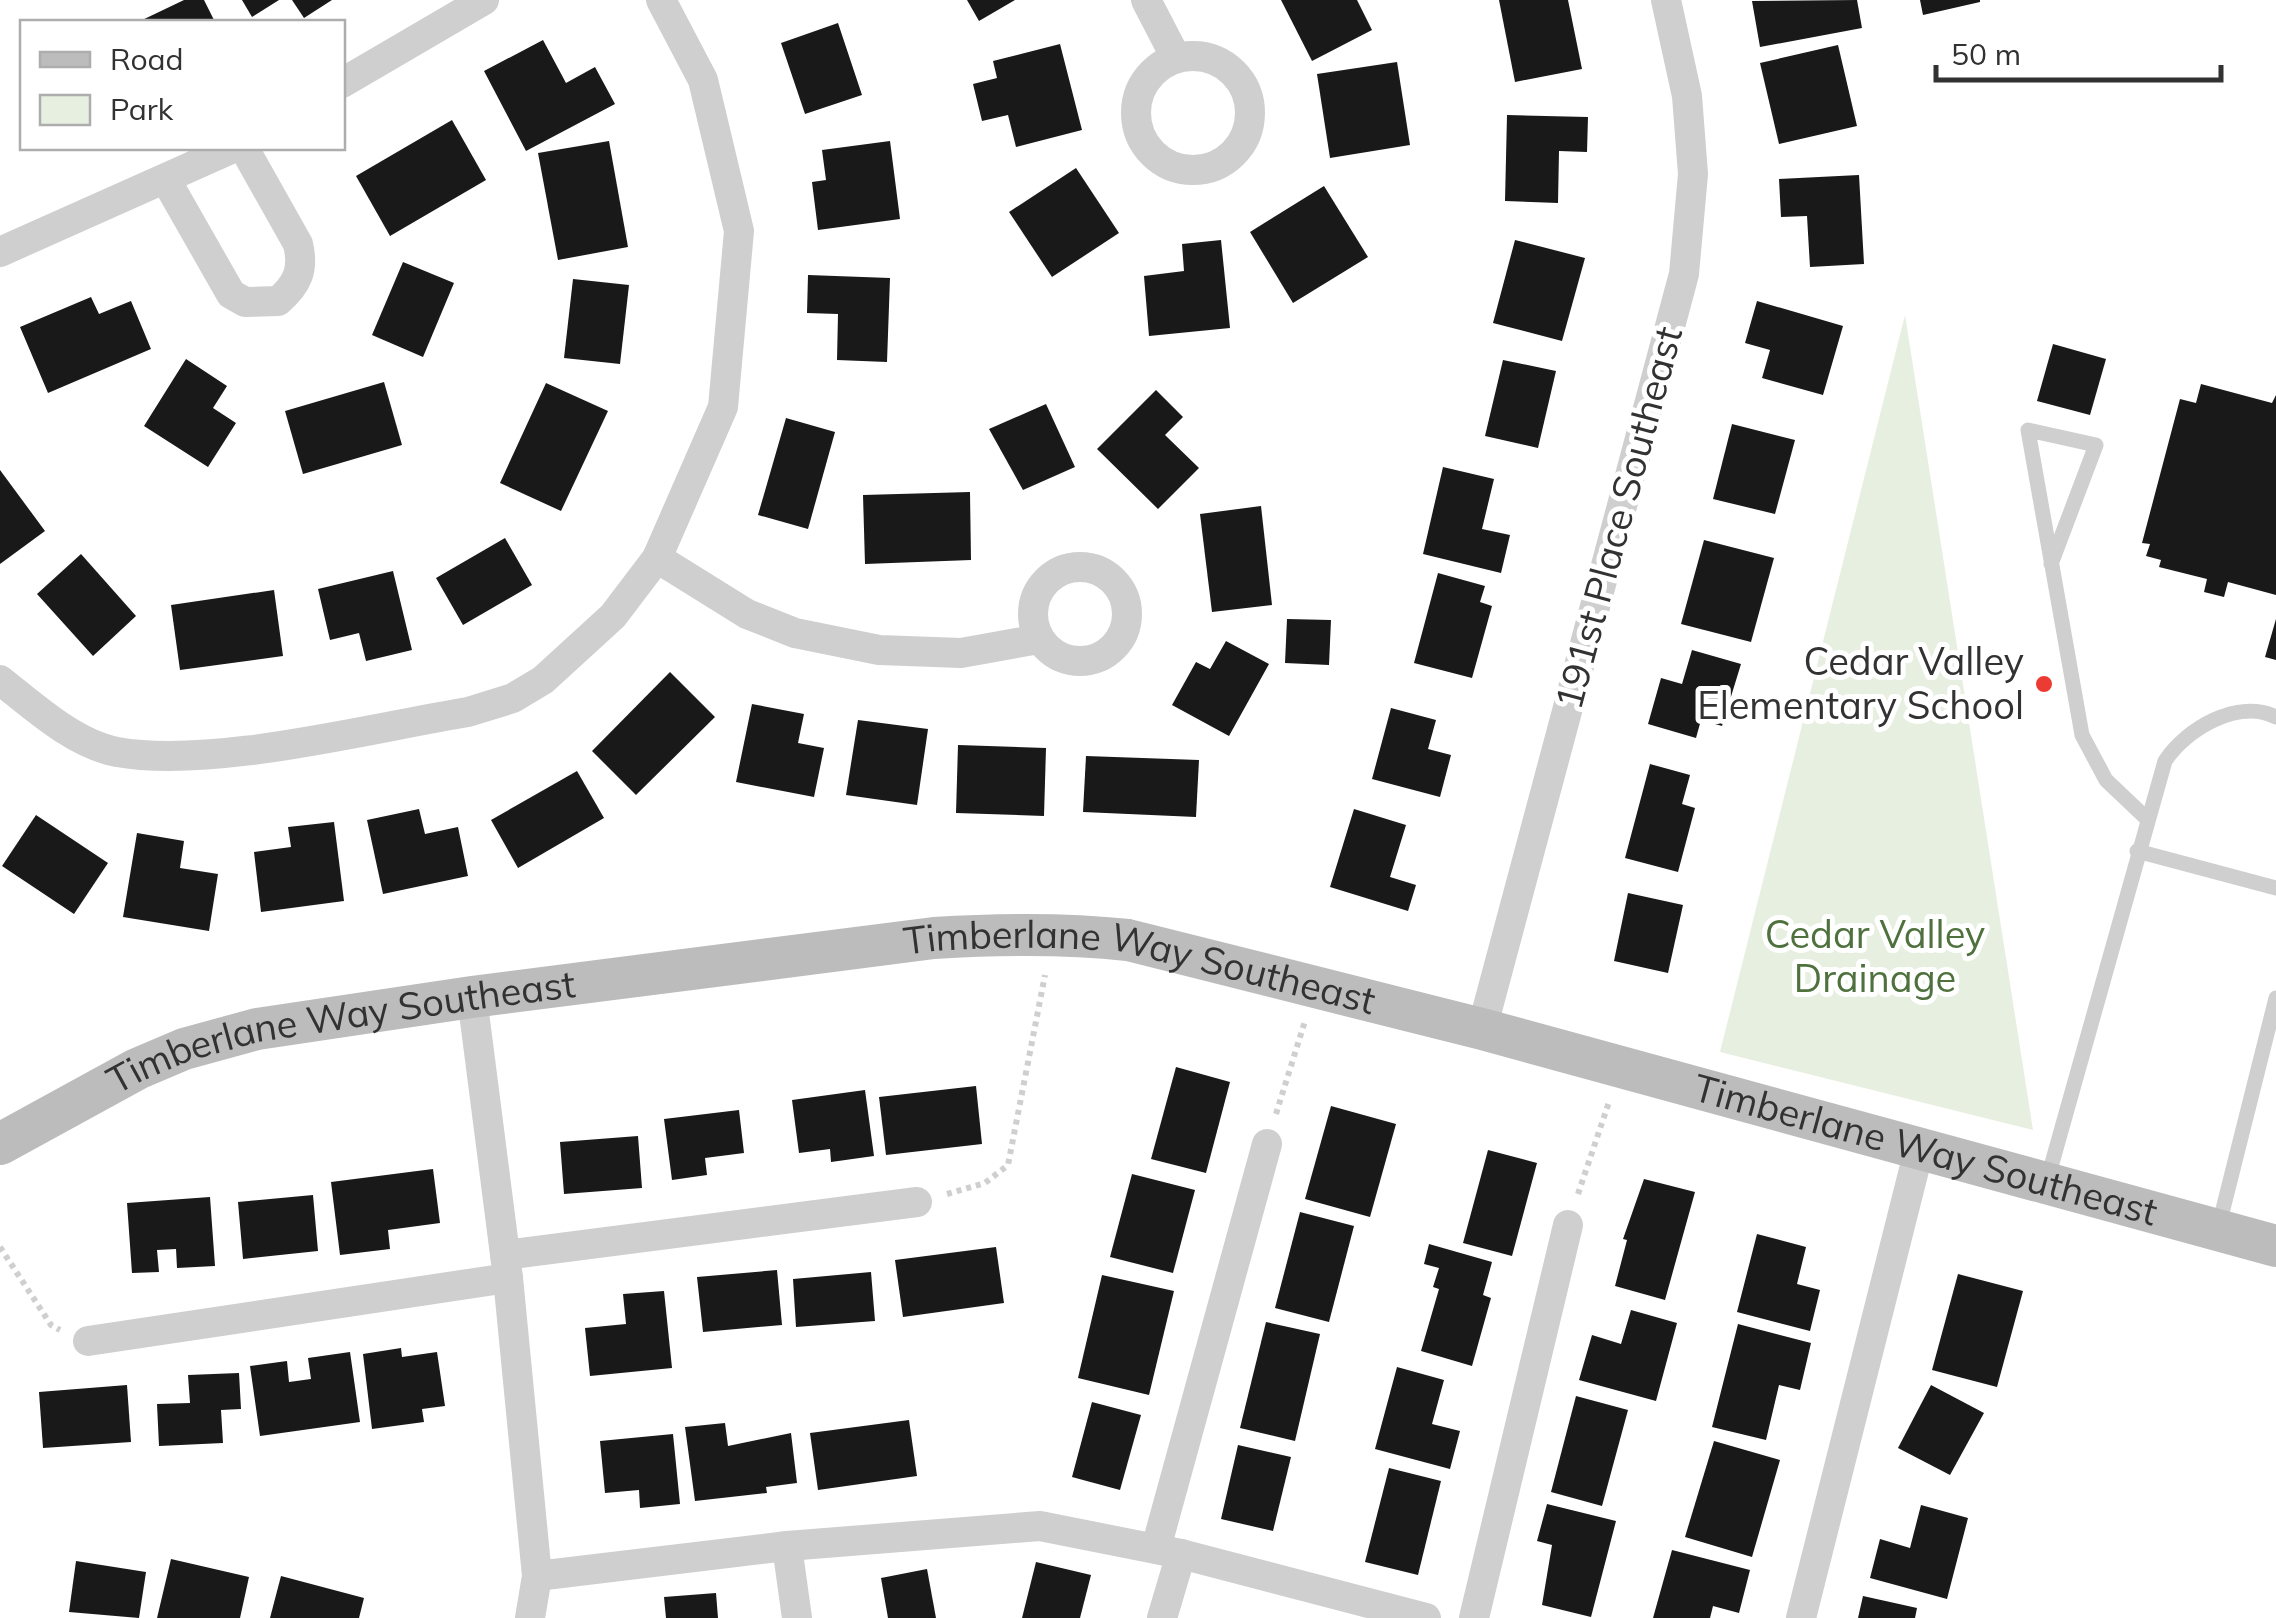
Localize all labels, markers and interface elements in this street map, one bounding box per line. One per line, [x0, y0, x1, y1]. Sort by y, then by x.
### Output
legend [20, 20, 345, 150]
scale bar [1936, 20, 2221, 82]
text: 50 m [1951, 35, 2021, 73]
text: Road [110, 40, 184, 78]
text: Park [110, 90, 174, 128]
street label: 191st Place Southeast [1544, 321, 1692, 714]
place label: Cedar Valley Elementary School [1697, 637, 2024, 729]
marker: Cedar Valley Elementary School [2033, 673, 2055, 695]
street label: Timberlane Way Southeast [901, 910, 1380, 1024]
park label: Cedar Valley Drainage [1765, 910, 1985, 1002]
street label: Timberlane Way Southeast [98, 959, 578, 1104]
street label: Timberlane Way Southeast [1688, 1063, 2163, 1235]

